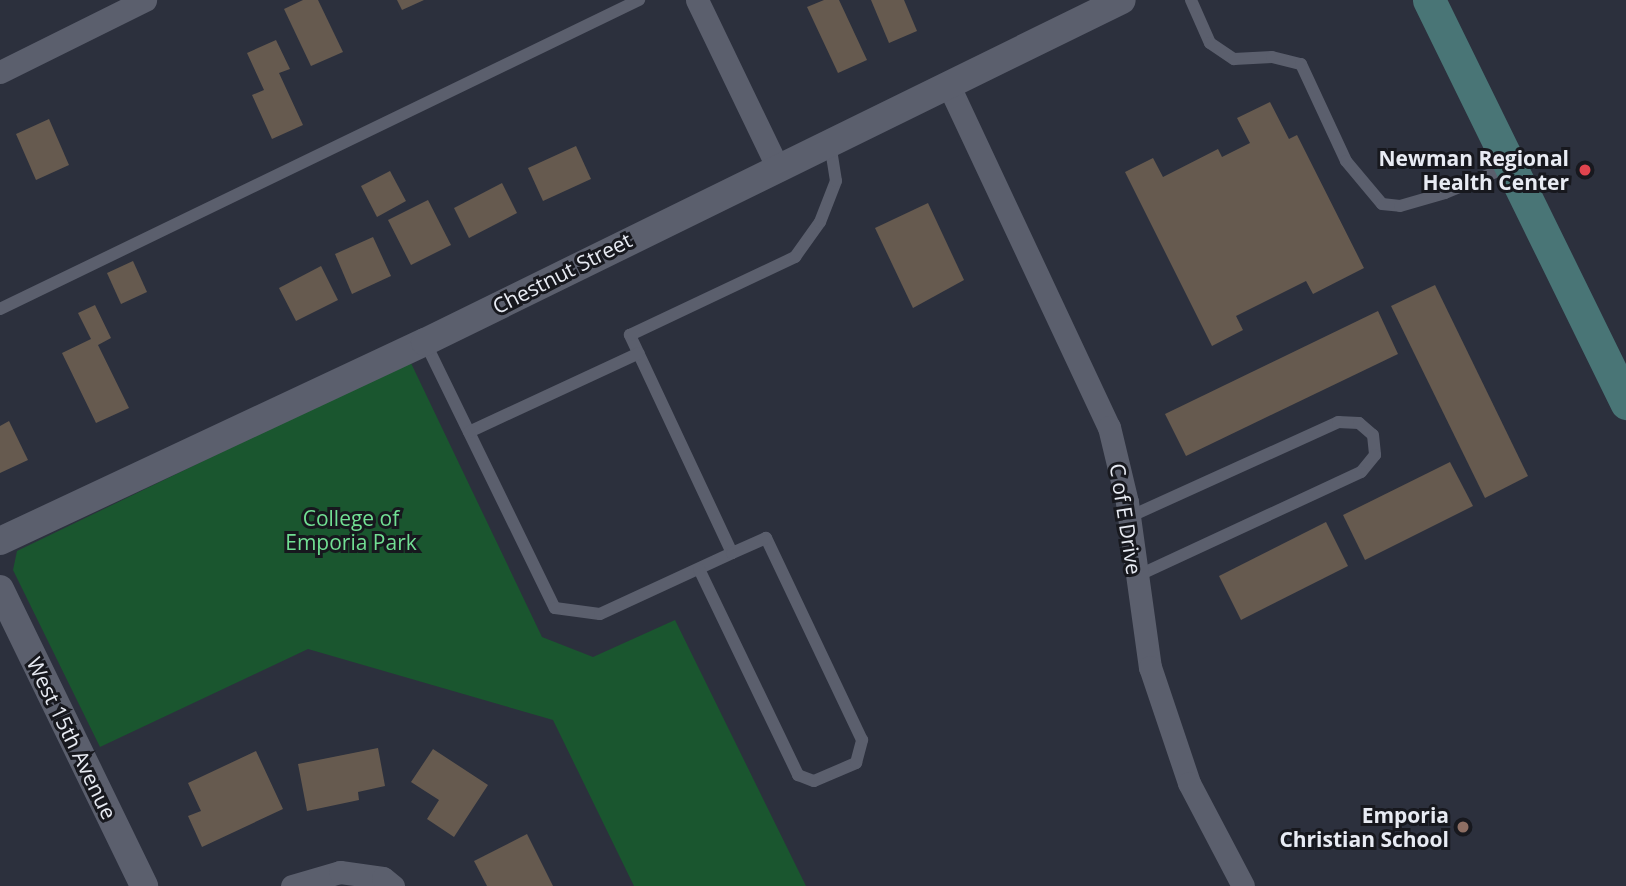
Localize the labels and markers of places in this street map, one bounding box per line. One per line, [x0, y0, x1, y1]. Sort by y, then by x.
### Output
place label: Newman Regional Health Center [1379, 145, 1569, 195]
marker: Newman Regional Health Center [1575, 160, 1595, 180]
place label: Emporia Christian School [1279, 802, 1449, 852]
marker: Emporia Christian School [1455, 819, 1471, 835]

